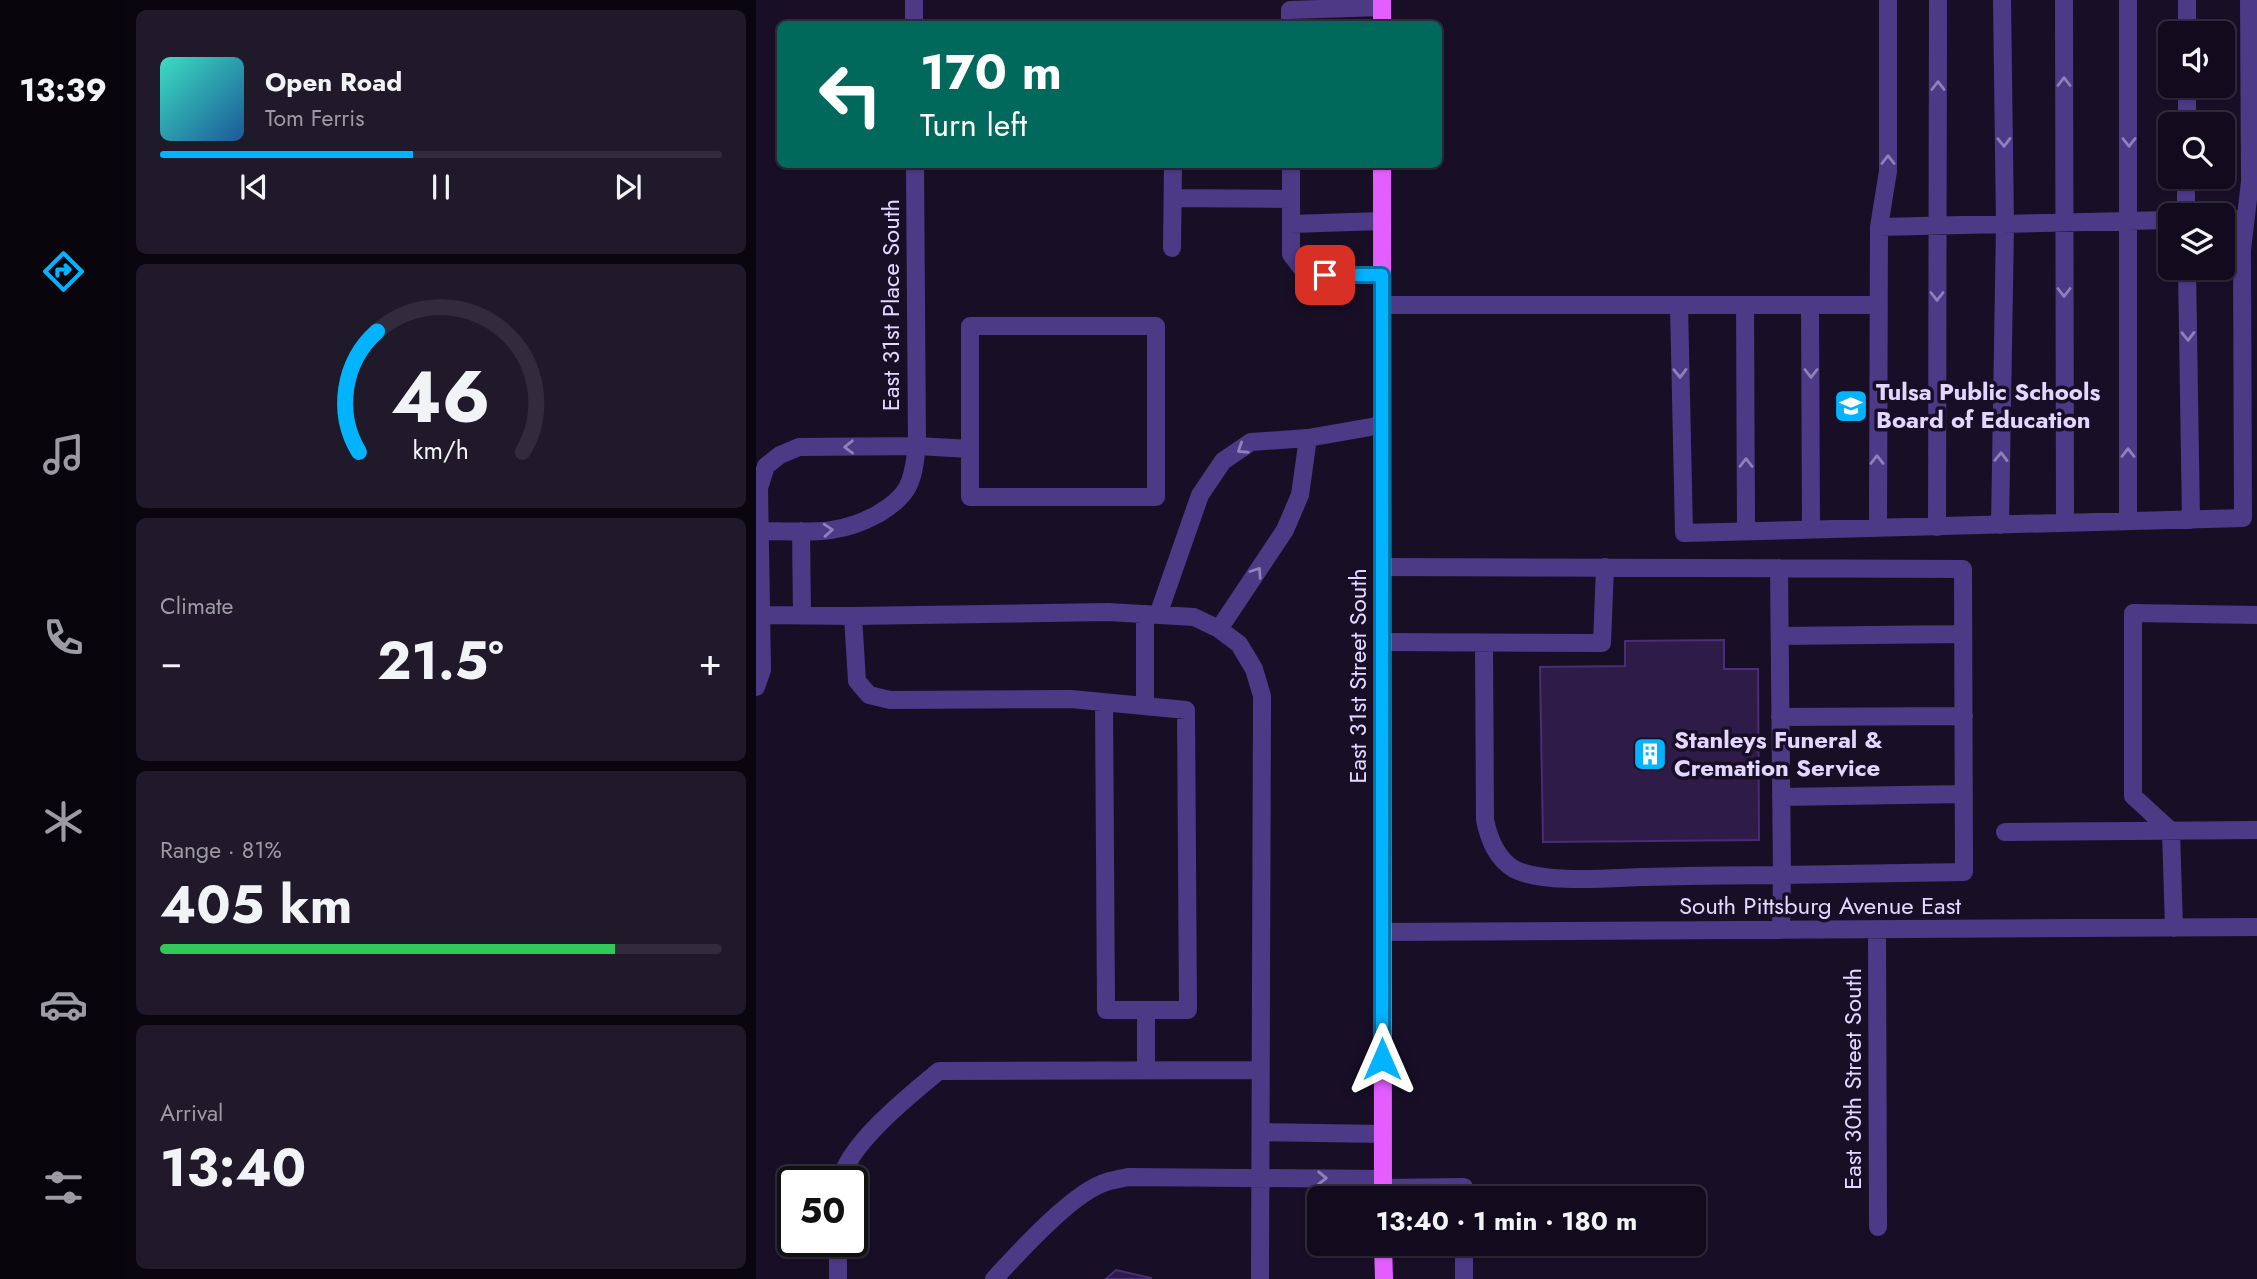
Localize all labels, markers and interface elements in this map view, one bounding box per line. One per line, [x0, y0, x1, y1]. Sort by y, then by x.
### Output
map controls [2158, 21, 2235, 280]
button: sound [2158, 21, 2235, 98]
text: 170 m [920, 37, 1062, 107]
icon: left [805, 49, 896, 140]
text: Open Road [265, 63, 402, 101]
text: 13:39 [19, 67, 107, 113]
one-way arrow [2056, 76, 2072, 87]
one-way arrow [1930, 80, 1946, 90]
text: Tom Ferris [265, 101, 364, 135]
text: Turn left [920, 102, 1027, 148]
button: search [2158, 112, 2235, 189]
one-way arrow [1996, 137, 2012, 147]
one-way arrow [2121, 137, 2137, 147]
one-way arrow [1880, 154, 1896, 164]
icon: previous [235, 168, 273, 206]
icon: pause [422, 168, 460, 206]
icon: next [609, 168, 647, 206]
street label: East 31st Place South [873, 199, 908, 411]
button: layers [2158, 203, 2235, 280]
pin [1295, 245, 1355, 305]
icon: directions [39, 247, 88, 296]
icon: arrive [1306, 256, 1344, 294]
one-way arrow [2056, 287, 2072, 298]
one-way arrow [1929, 291, 1945, 301]
one-way arrow [2180, 331, 2196, 342]
text: 46 [391, 344, 491, 449]
one-way arrow [1673, 368, 1688, 379]
one-way arrow [1803, 369, 1819, 379]
place label: Tulsa Public Schools Board of Education [1876, 374, 2100, 437]
school or university icon: Tulsa Public Schools Board of Education [1832, 387, 1870, 425]
icon: music [39, 430, 88, 479]
text: km/h [413, 431, 469, 467]
one-way arrow [843, 439, 854, 454]
one-way arrow [1237, 440, 1250, 453]
one-way arrow [2120, 447, 2136, 458]
one-way arrow [1993, 451, 2009, 462]
one-way arrow [1870, 454, 1885, 465]
one-way arrow [1738, 457, 1754, 468]
one-way arrow [823, 523, 834, 538]
one-way arrow [1249, 567, 1261, 580]
street label: East 31st Street South [1340, 568, 1375, 784]
text: Climate [160, 589, 233, 623]
icon: phone [39, 613, 88, 662]
text: 21.5° [377, 623, 504, 699]
text: − [160, 634, 182, 689]
text: + [699, 634, 722, 689]
place label: Stanleys Funeral & Cremation Service [1674, 722, 1883, 785]
building icon: Stanleys Funeral & Cremation Service [1631, 735, 1669, 773]
icon: climate [39, 797, 88, 846]
text: Range · 81% [160, 833, 282, 867]
text: 405 km [160, 867, 353, 943]
street label: South Pittsburg Avenue East [1679, 888, 1961, 923]
street label: East 30th Street South [1835, 968, 1870, 1190]
icon: car [39, 980, 88, 1029]
position arrow [1345, 1022, 1419, 1096]
text: Arrival [160, 1096, 223, 1130]
text: 13:40 [160, 1130, 306, 1206]
icon: filters [39, 1163, 88, 1212]
speed limit sign: 50 [777, 1166, 868, 1257]
one-way arrow [1317, 1170, 1328, 1186]
text: 13:40 · 1 min · 180 m [1376, 1202, 1637, 1240]

